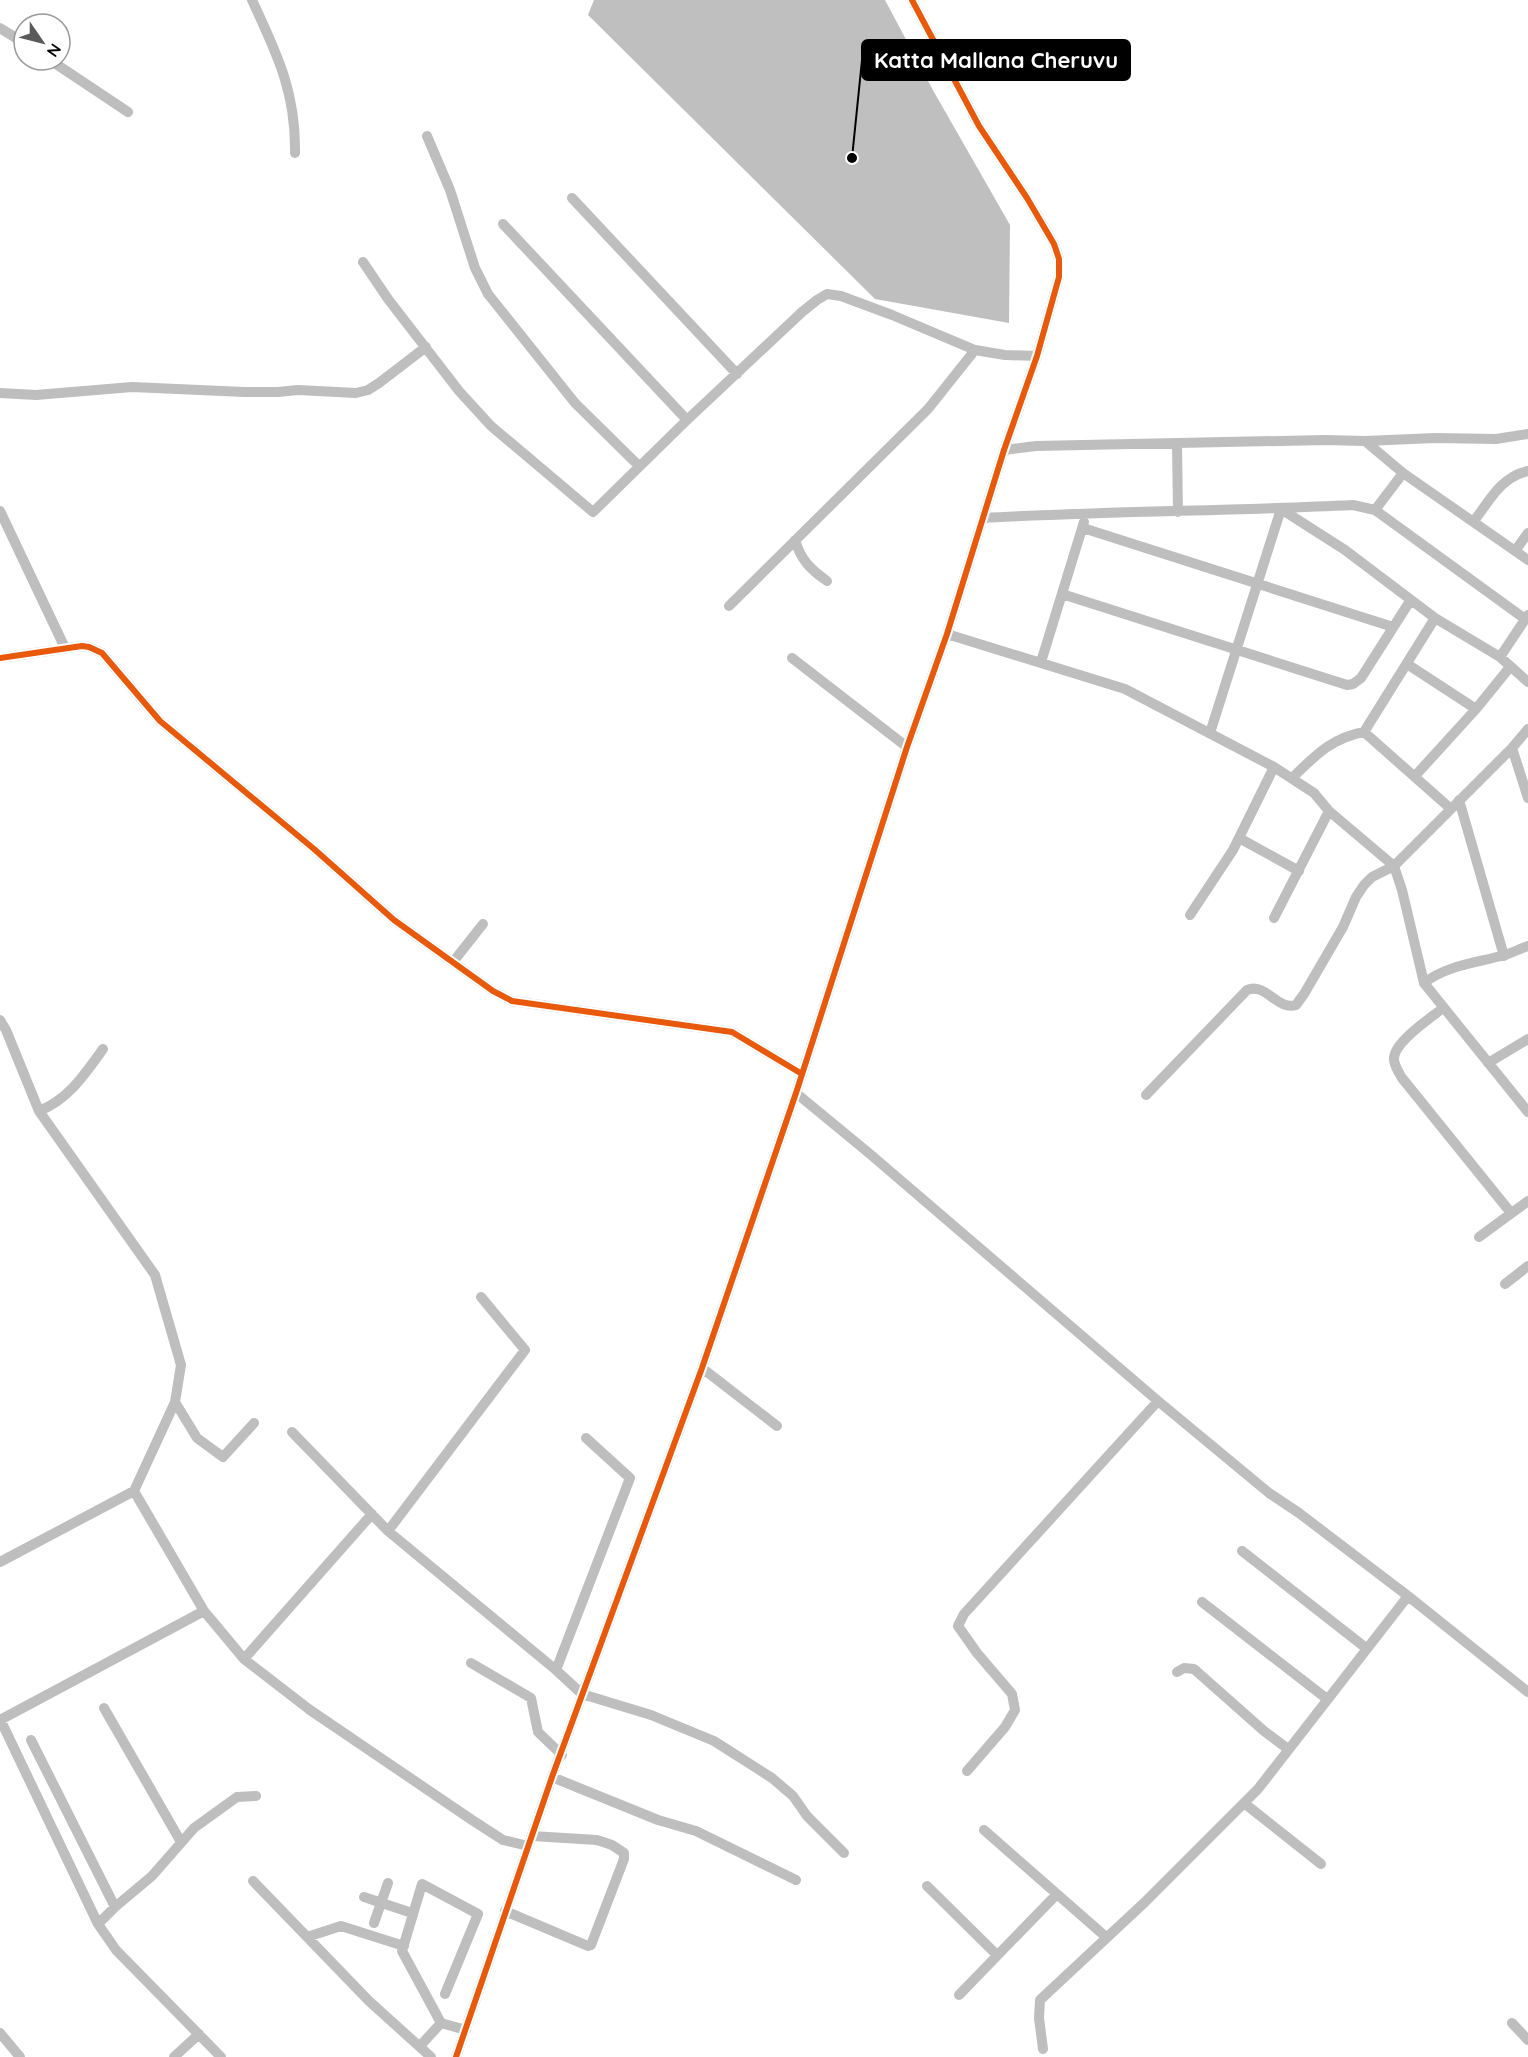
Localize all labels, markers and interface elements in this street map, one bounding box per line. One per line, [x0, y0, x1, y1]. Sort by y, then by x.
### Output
north arrow [12, 12, 72, 72]
text: N [43, 40, 66, 61]
callout: Katta Mallana Cheruvu [862, 40, 1130, 80]
text: Katta Mallana Cheruvu [874, 46, 1118, 74]

